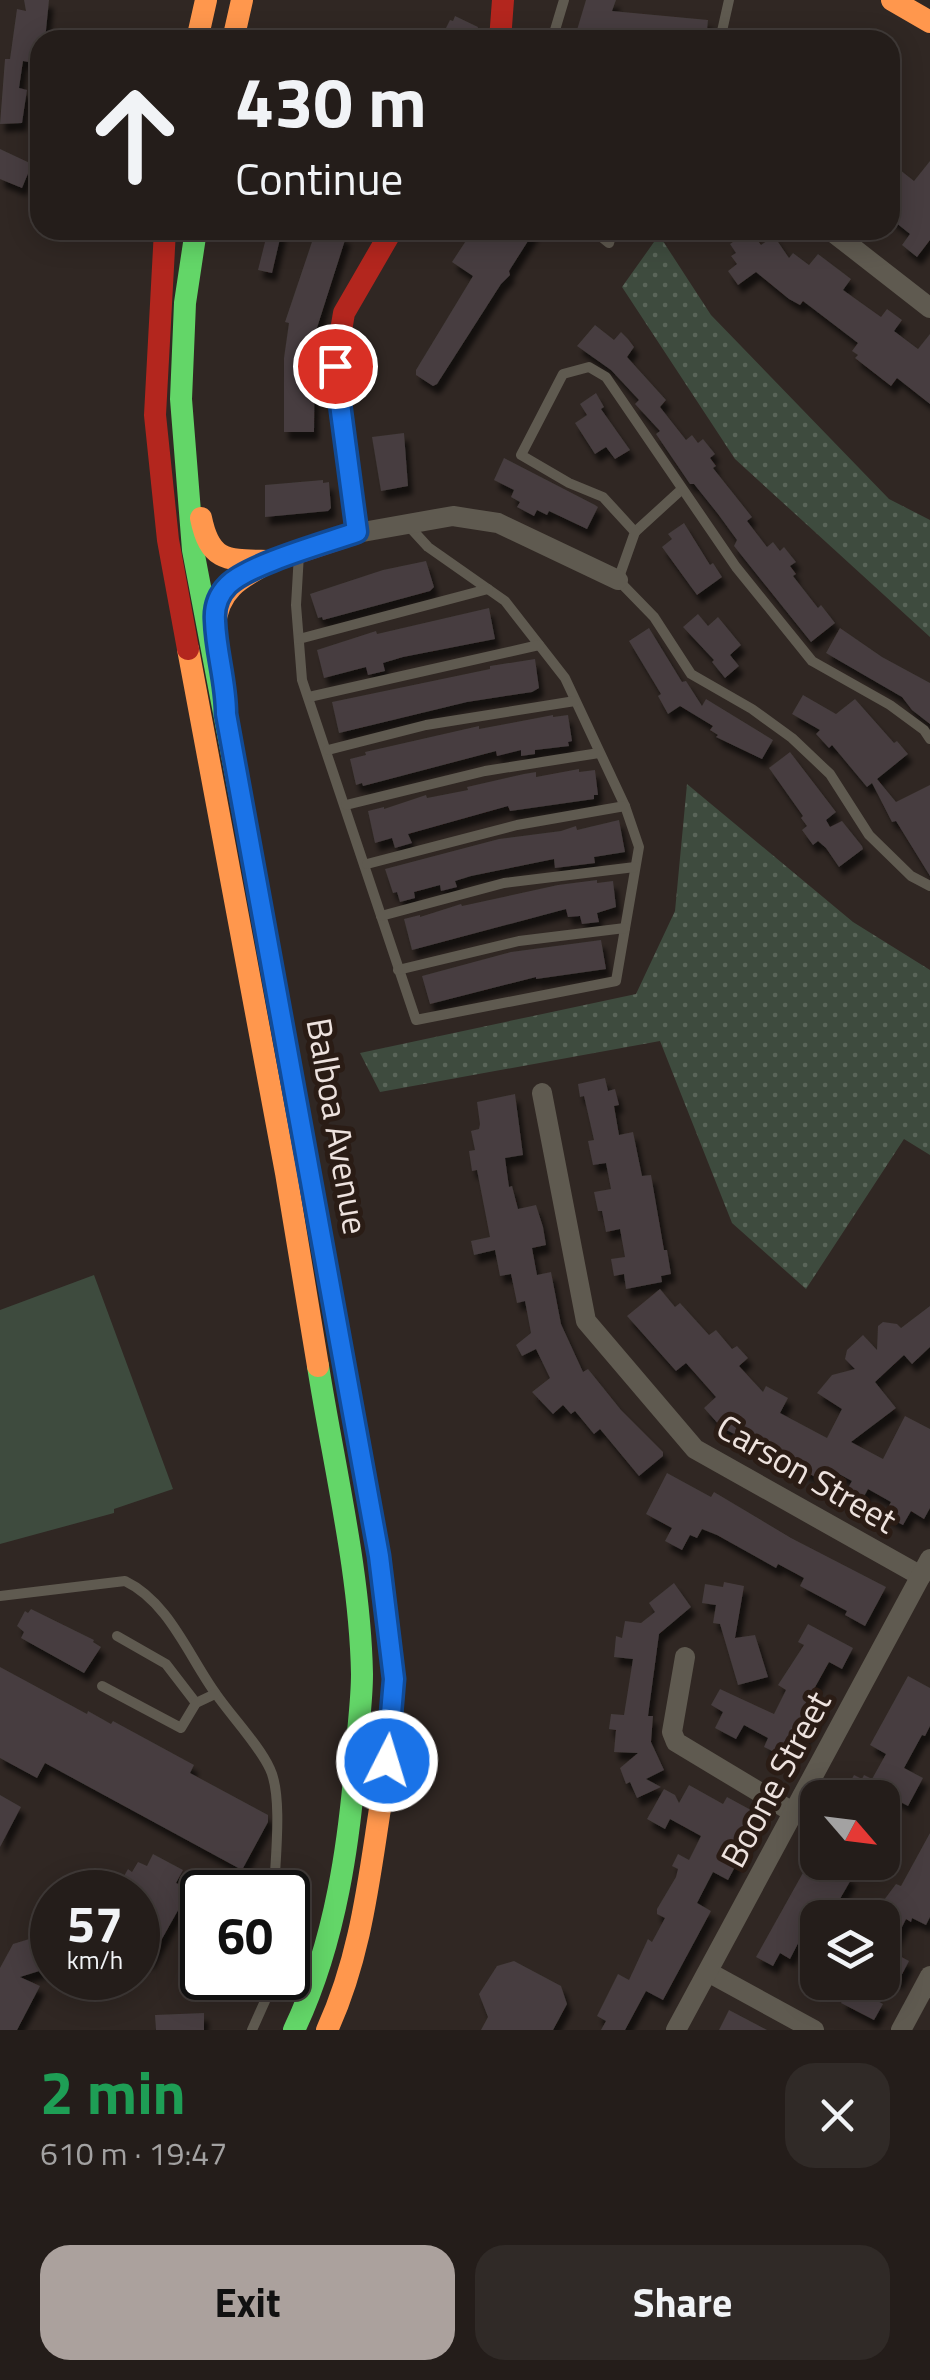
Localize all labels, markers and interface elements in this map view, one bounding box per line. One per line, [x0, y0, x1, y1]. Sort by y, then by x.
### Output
text: 430 m [235, 48, 427, 154]
icon: ahead [70, 70, 200, 200]
text: Continue [235, 144, 403, 212]
pin [293, 324, 378, 409]
icon: arrive [308, 339, 363, 394]
street label: Balboa Avenue [292, 1014, 384, 1238]
street label: Carson Street [707, 1400, 907, 1546]
street label: Boone Street [706, 1681, 844, 1877]
position arrow [335, 1709, 439, 1813]
north arrow [800, 1780, 900, 1880]
map controls [800, 1780, 900, 2000]
speed limit sign: 60 [180, 1870, 310, 2000]
text: 57 [67, 1885, 123, 1961]
button: layers [800, 1900, 900, 2000]
text: km/h [67, 1941, 123, 1979]
text: 2 min [40, 2046, 186, 2137]
button: close [785, 2063, 890, 2168]
text: 610 m · 19:47 [40, 2129, 227, 2177]
button: Exit [40, 2245, 455, 2360]
button: Share [475, 2245, 890, 2360]

